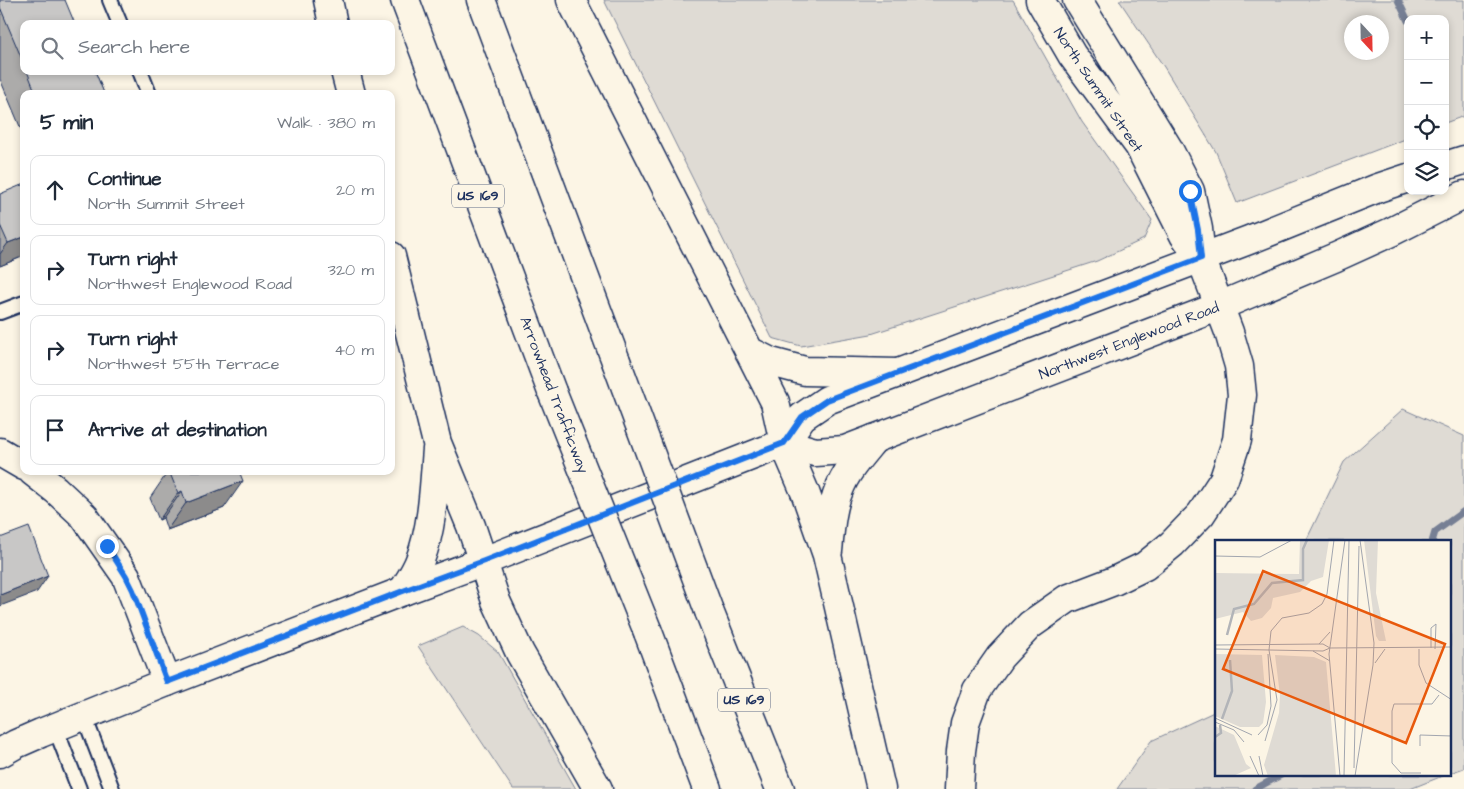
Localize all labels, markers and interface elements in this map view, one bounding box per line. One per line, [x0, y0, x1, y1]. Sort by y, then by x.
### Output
north arrow [1344, 15, 1389, 60]
map controls [1404, 15, 1449, 195]
button: + [1404, 15, 1449, 60]
search box [20, 20, 395, 75]
street label: North Summit Street [1048, 23, 1148, 157]
icon: search [38, 34, 66, 62]
text: Search here [78, 34, 190, 61]
button: − [1404, 60, 1449, 105]
button: locate [1404, 105, 1449, 150]
text: 5 min [40, 108, 93, 137]
text: Walk · 380 m [277, 112, 375, 134]
button: layers [1404, 150, 1449, 195]
text: Continue [88, 166, 162, 193]
icon: ahead [41, 176, 69, 204]
text: 20 m [336, 179, 374, 201]
route start [1179, 180, 1202, 203]
road number: US 169 [452, 185, 504, 208]
text: North Summit Street [88, 193, 245, 215]
text: Turn right [88, 246, 177, 273]
icon: right [41, 256, 69, 284]
text: 320 m [328, 259, 374, 281]
text: Northwest Englewood Road [88, 273, 292, 295]
street label: Northwest Englewood Road [1036, 297, 1223, 386]
street label: Arrowhead Trafficway [513, 314, 594, 477]
text: Turn right [88, 326, 177, 353]
icon: right [41, 336, 69, 364]
text: 40 m [334, 339, 374, 361]
text: Northwest 55th Terrace [88, 353, 279, 375]
icon: arrive [41, 416, 69, 444]
text: Arrive at destination [88, 417, 267, 444]
route end [96, 535, 119, 558]
inset map [1215, 540, 1452, 776]
road number: US 169 [718, 688, 770, 712]

